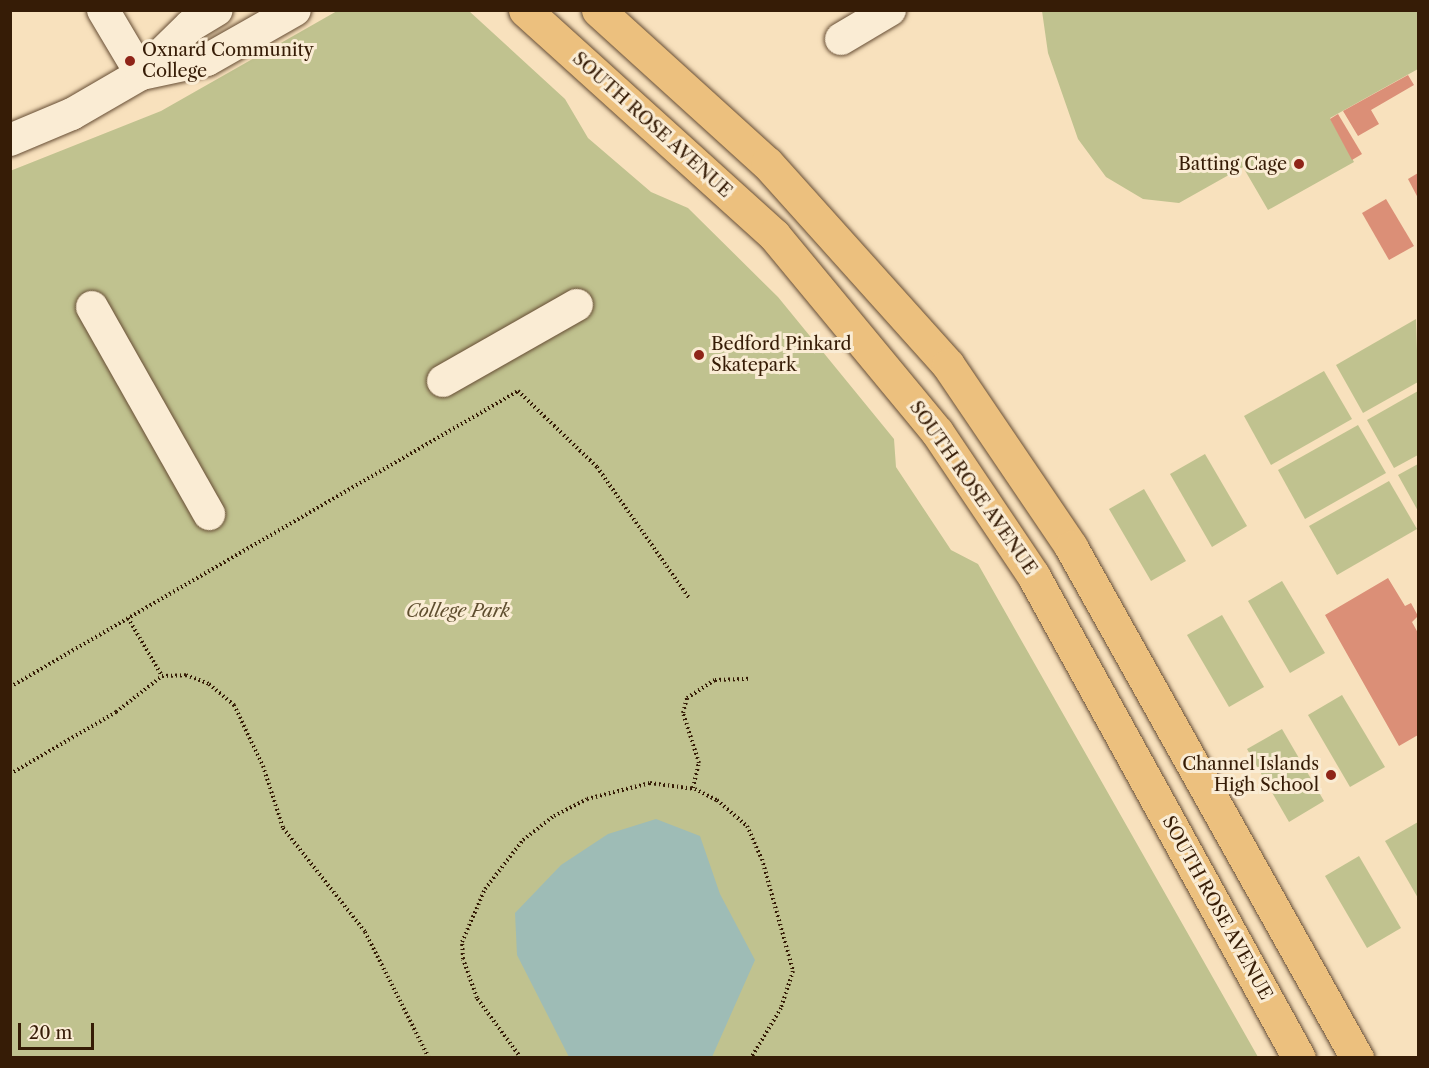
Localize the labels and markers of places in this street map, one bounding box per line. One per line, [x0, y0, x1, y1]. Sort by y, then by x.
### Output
place label: Oxnard Community College [142, 40, 314, 82]
marker: Oxnard Community College [123, 54, 137, 68]
place label: Batting Cage [1178, 153, 1287, 175]
marker: Batting Cage [1292, 157, 1306, 171]
place label: Bedford Pinkard Skatepark [711, 334, 851, 376]
marker: Bedford Pinkard Skatepark [692, 348, 706, 362]
place label: Channel Islands High School [1182, 754, 1319, 796]
marker: Channel Islands High School [1324, 768, 1338, 782]

